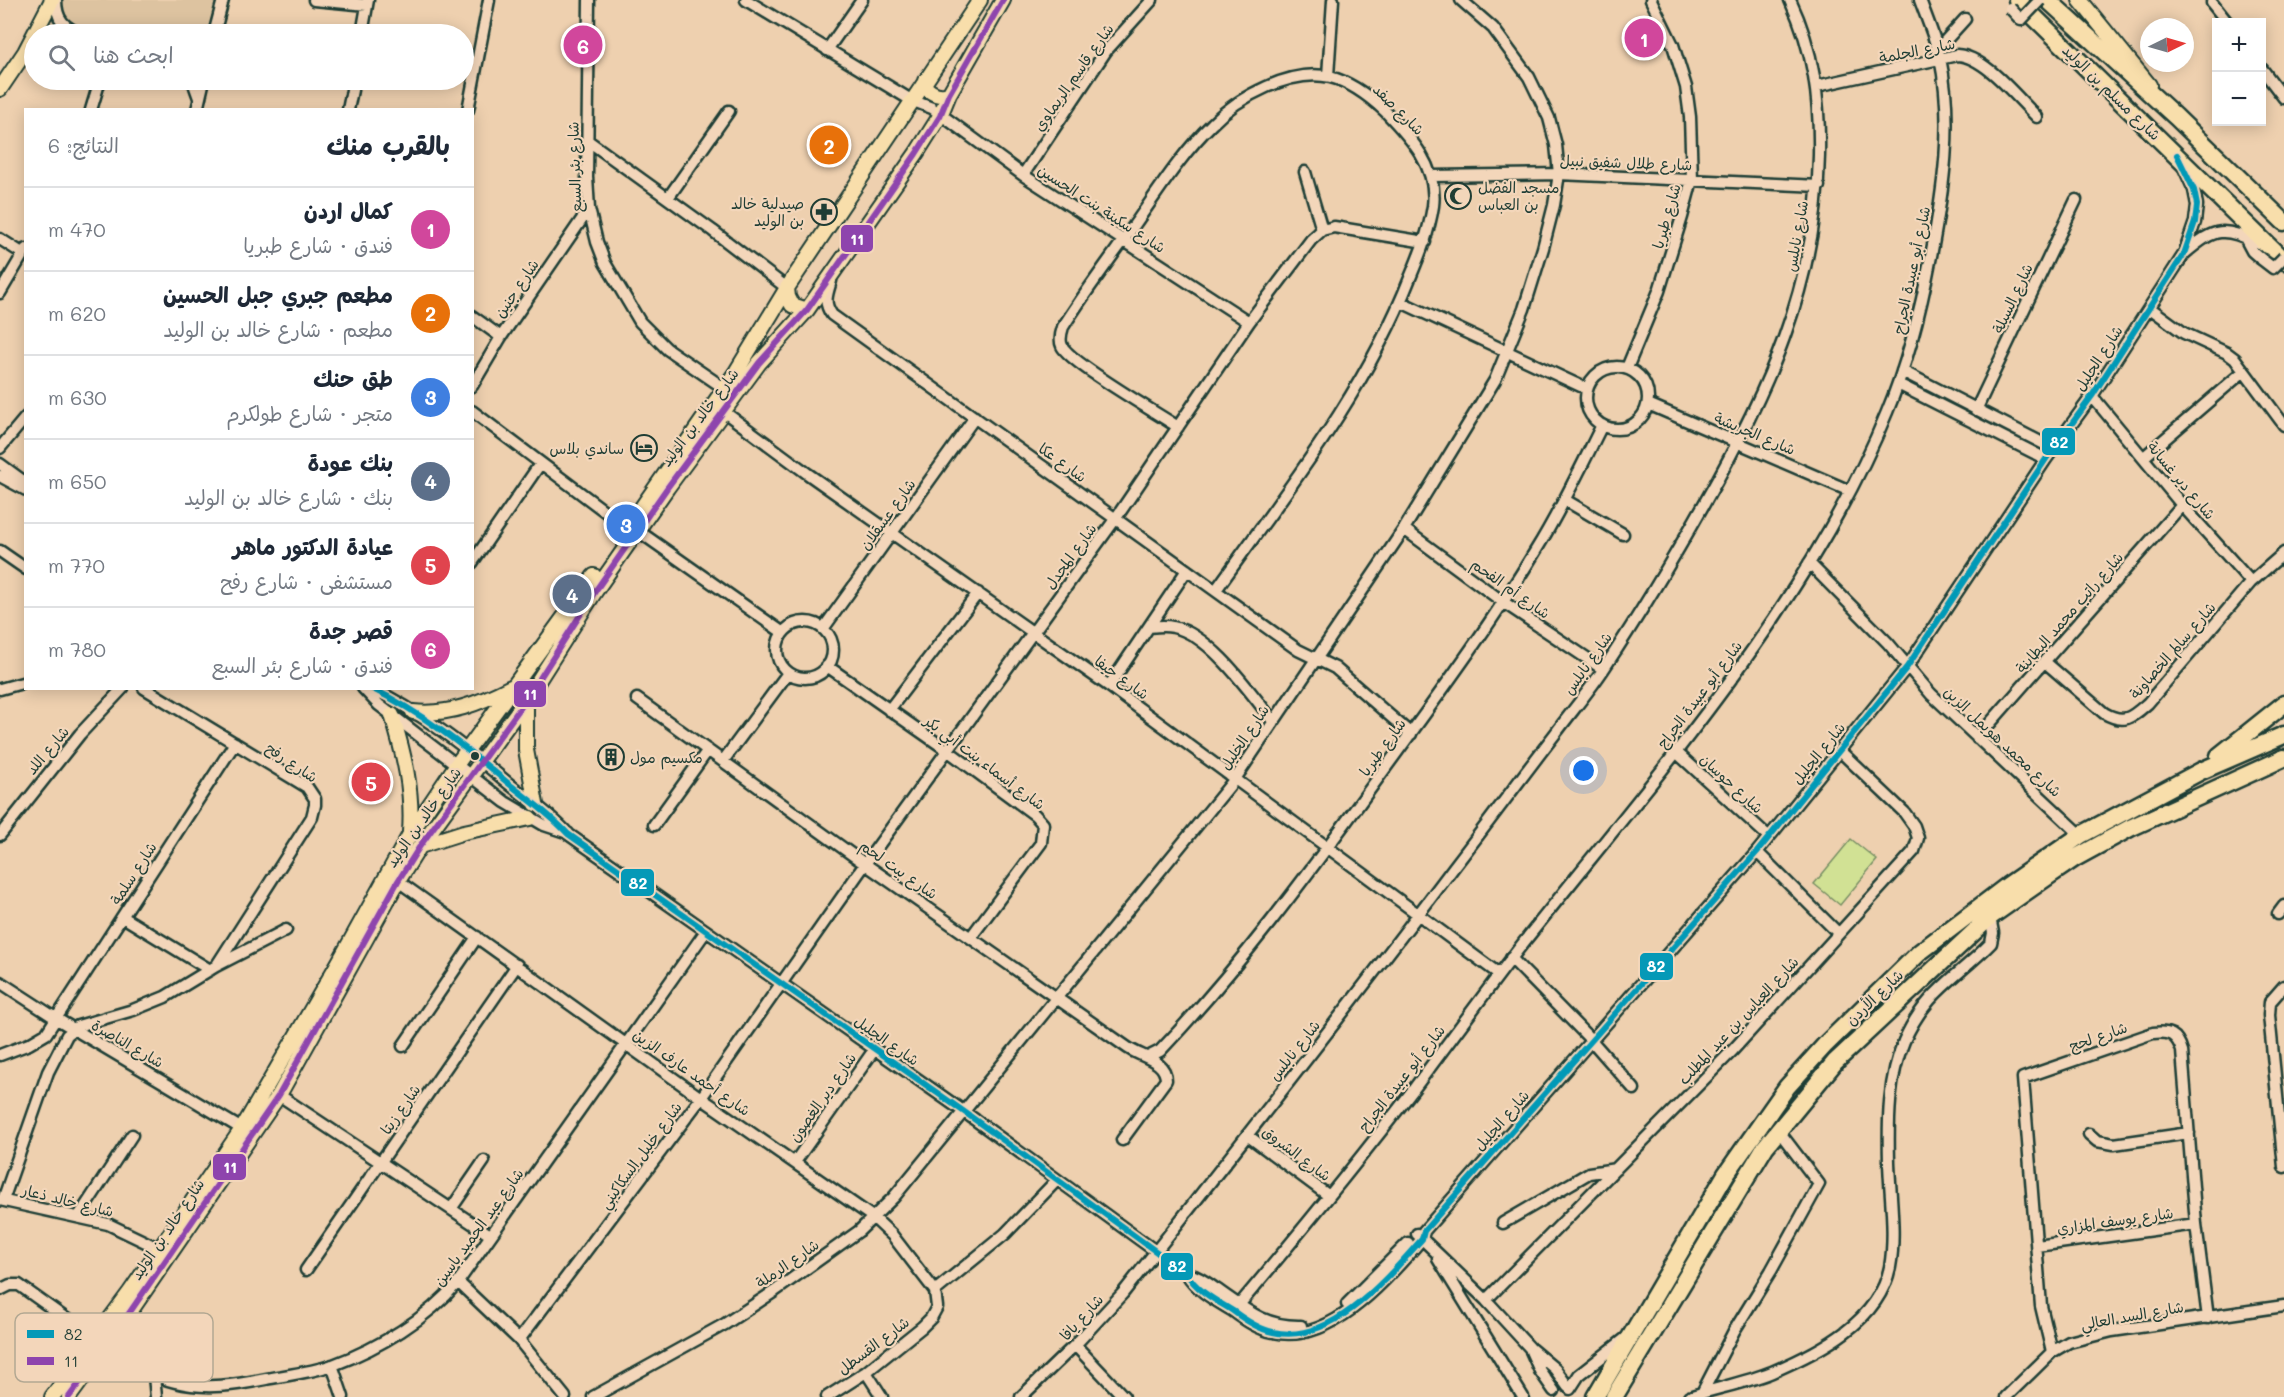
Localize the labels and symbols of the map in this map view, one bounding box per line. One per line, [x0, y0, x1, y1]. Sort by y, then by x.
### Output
pin: 1 [1624, 15, 1664, 60]
north arrow [2140, 18, 2194, 72]
street label: شارع قاسم الريماوي [1028, 19, 1120, 136]
pin: 6 [564, 22, 602, 68]
street label: شارع الجلمة [1877, 33, 1957, 68]
street label: شارع مسلم بن الوليد [2056, 40, 2166, 146]
street label: شارع صفد [1368, 79, 1429, 140]
street label: شارع بئر السبع [562, 121, 588, 213]
pin: 2 [810, 122, 848, 168]
street label: شارع طلال شفيق نبيل [1559, 150, 1693, 175]
street label: شارع سكينة بنت الحسين [1034, 159, 1170, 258]
place label: مسجد الفضل بن العباس [1478, 177, 1559, 214]
mosque icon: مسجد الفضل بن العباس [1443, 181, 1473, 211]
street label: شارع طبريا [1647, 181, 1686, 251]
place label: صيدلية خالد بن الوليد [731, 193, 804, 231]
pharmacy icon: صيدلية خالد بن الوليد [809, 197, 839, 227]
street label: شارع نابلس [1780, 199, 1813, 273]
street label: شارع أبو عبيدة الجراح [1888, 204, 1935, 336]
line badge: 11 [840, 224, 874, 253]
text: 11 [850, 228, 864, 249]
street label: شارع جنين [489, 255, 544, 322]
street label: شارع السيلة [1987, 260, 2038, 337]
street label: شارع الجليل [2069, 321, 2128, 395]
street label: شارع خالد بن الوليد [655, 364, 743, 471]
street label: شارع الجريشة [1711, 407, 1799, 460]
line badge: 82 [2041, 427, 2076, 456]
text: 82 [2050, 431, 2068, 452]
hotel icon: ساندي بلاس [629, 433, 659, 463]
street label: شارع دير غسانة [2143, 437, 2221, 524]
place label: ساندي بلاس [549, 438, 624, 460]
street label: شارع عكا [1034, 438, 1091, 487]
street label: شارع عسقلان [854, 474, 920, 554]
pin: 3 [606, 502, 646, 546]
street label: شارع المجدل [1039, 519, 1101, 594]
street label: شارع راتب محمد البطاينة [2011, 547, 2128, 678]
street label: شارع أم الفحم [1466, 553, 1554, 625]
pin: 4 [552, 572, 592, 616]
street label: شارع سالم الخصاونة [2124, 597, 2221, 704]
street label: شارع نابلس [1558, 628, 1617, 699]
street label: شارع أبو عبيدة الجراح [1652, 636, 1747, 753]
street label: شارع حيفا [1090, 651, 1153, 704]
line badge: 11 [513, 680, 547, 708]
street label: شارع محمد هويمل الزبن [1939, 681, 2066, 801]
text: 11 [523, 683, 537, 704]
street label: شارع الخليل [1215, 700, 1274, 774]
street label: شارع أسماء بنت أبي بكر [917, 709, 1049, 817]
street label: شارع طبريا [1354, 714, 1411, 781]
street label: شارع الجليل [1787, 718, 1850, 789]
street label: شارع اللد [21, 722, 74, 779]
street label: شارع رفح [262, 737, 322, 787]
building icon: مكسيم مول [596, 742, 626, 772]
place label: مكسيم مول [630, 747, 703, 770]
street label: شارع حوسان [1695, 749, 1768, 818]
unlabelled marker [469, 750, 481, 762]
your location [1569, 756, 1598, 785]
pin: 5 [352, 760, 391, 804]
street label: شارع خالد بن الوليد [381, 763, 466, 872]
street label: شارع بيت لحم [854, 835, 942, 906]
street label: شارع سلمة [105, 838, 162, 909]
line badge: 82 [620, 868, 655, 897]
text: 82 [629, 872, 647, 893]
line badge: 82 [1639, 952, 1674, 981]
street label: شارع العباس بن عبد المطلب [1673, 952, 1803, 1089]
text: 82 [1647, 955, 1665, 976]
street label: شارع الأردن [1841, 965, 1908, 1030]
street label: شارع الجليل [850, 1010, 923, 1070]
street label: شارع الناصرة [88, 1014, 168, 1073]
street label: شارع نابلس [1264, 1015, 1325, 1085]
street label: شارع لحج [2066, 1017, 2130, 1056]
street label: شارع أبو عبيدة الجراح [1353, 1021, 1450, 1136]
street label: شارع أحمد عارف الزين [629, 1024, 755, 1121]
street label: شارع دير الغصون [784, 1048, 861, 1146]
street label: شارع زيتا [375, 1080, 425, 1139]
street label: شارع الجليل [1469, 1085, 1534, 1155]
street label: شارع خليل السكاكيني [594, 1097, 689, 1215]
street label: شارع الشروق [1258, 1121, 1335, 1186]
line badge: 11 [212, 1153, 247, 1181]
text: 11 [223, 1156, 237, 1177]
street label: شارع عبد الحميد ياسين [428, 1164, 528, 1291]
street label: شارع خالد بن الوليد [126, 1174, 209, 1284]
street label: شارع خالد ذعار [19, 1179, 116, 1222]
street label: شارع يوسف المزاري [2055, 1202, 2175, 1240]
street label: شارع الرملة [751, 1234, 823, 1293]
line badge: 82 [1160, 1252, 1194, 1281]
text: 82 [1168, 1255, 1186, 1276]
street label: شارع يافا [1055, 1289, 1108, 1345]
street label: شارع السد العالي [2079, 1296, 2186, 1338]
street label: شارع القسطل [833, 1311, 914, 1379]
legend [15, 1313, 213, 1382]
text: 82 [64, 1323, 83, 1344]
text: 11 [64, 1350, 78, 1371]

